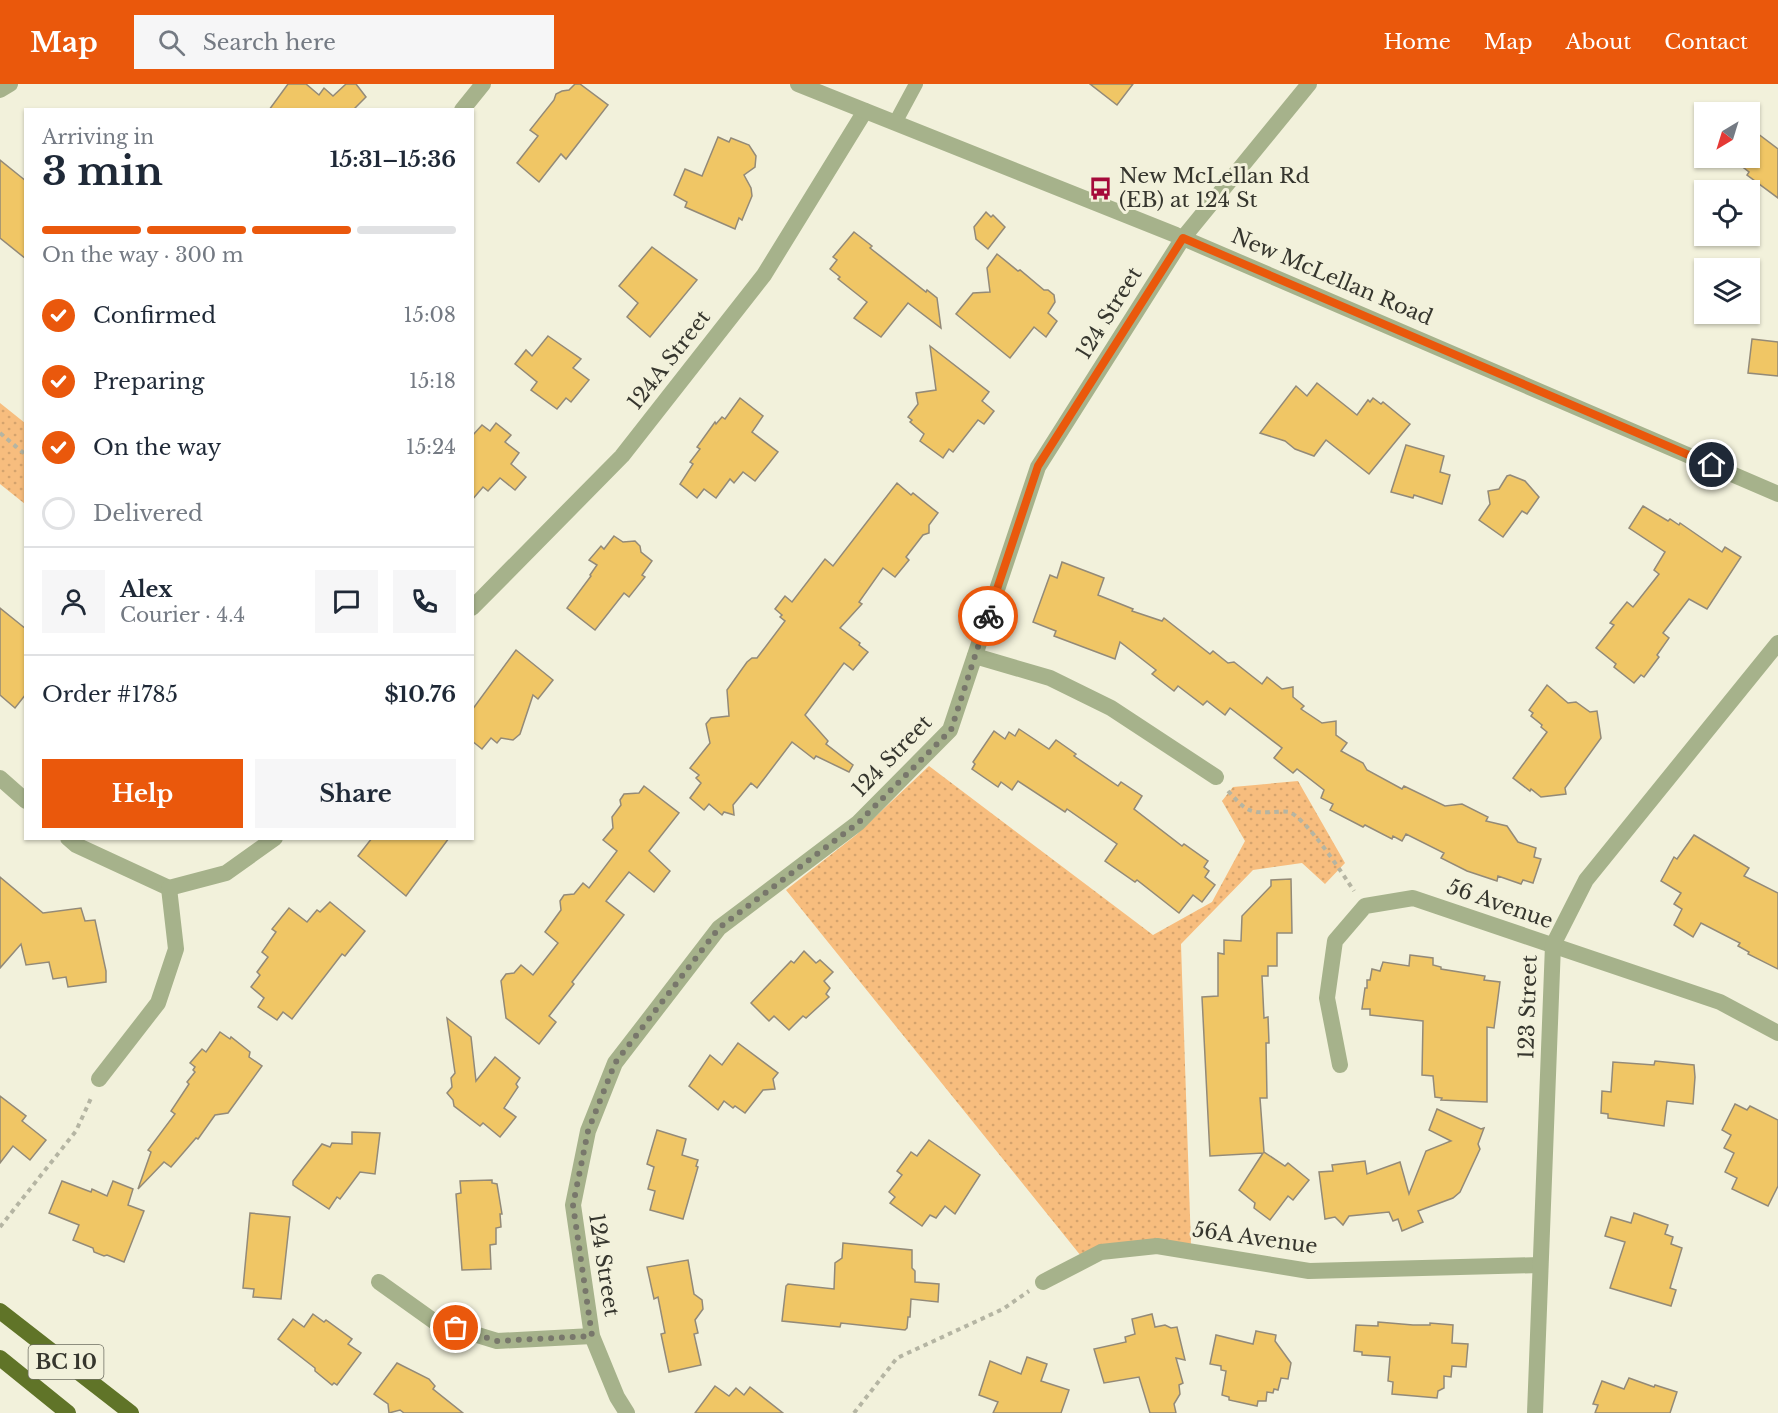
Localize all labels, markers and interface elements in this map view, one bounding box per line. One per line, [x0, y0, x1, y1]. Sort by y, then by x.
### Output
search box [134, 15, 554, 69]
text: Map [30, 25, 98, 60]
icon: search [155, 26, 188, 59]
text: Search here [203, 29, 336, 56]
text: Home [1384, 29, 1451, 55]
text: Map [1484, 29, 1532, 55]
text: About [1565, 29, 1631, 55]
text: Contact [1664, 29, 1748, 55]
north arrow [1694, 102, 1760, 168]
map controls [1694, 102, 1760, 324]
text: Arriving in [42, 125, 154, 149]
text: 15:31–15:36 [330, 146, 456, 173]
text: 3 min [42, 147, 163, 196]
place label: New McLellan Rd (EB) at 124 St [1119, 163, 1310, 213]
bus stop icon: New McLellan Rd (EB) at 124 St [1088, 175, 1114, 201]
button: locate [1694, 180, 1760, 246]
street label: New McLellan Road [1227, 223, 1437, 331]
text: On the way · 300 m [42, 243, 243, 267]
button: layers [1694, 258, 1760, 324]
street label: 124 Street [1070, 262, 1148, 364]
icon: check [42, 299, 75, 332]
text: Confirmed [93, 302, 216, 329]
text: 15:08 [404, 303, 456, 327]
street label: 124A Street [622, 305, 716, 415]
icon: check [42, 365, 75, 398]
text: Preparing [93, 368, 204, 395]
text: 15:18 [409, 369, 456, 393]
icon: check [42, 431, 75, 464]
text: On the way [93, 434, 221, 461]
text: 15:24 [406, 435, 456, 459]
pin [1686, 439, 1737, 490]
icon: home [1695, 448, 1728, 481]
text: Delivered [93, 500, 203, 527]
button: person [42, 570, 105, 633]
button: chat [315, 570, 378, 633]
button: phone [393, 570, 456, 633]
text: Alex [120, 576, 173, 603]
courier [958, 586, 1018, 646]
icon: bike [972, 600, 1005, 633]
text: Courier · 4.4 [120, 603, 245, 627]
text: Order #1785 [42, 681, 178, 708]
text: $10.76 [384, 681, 456, 708]
street label: 124 Street [847, 710, 937, 802]
button: Help [42, 759, 243, 828]
button: Share [255, 759, 456, 828]
street label: 56 Avenue [1443, 874, 1557, 934]
street label: 123 Street [1513, 954, 1543, 1060]
street label: 124 Street [583, 1212, 625, 1318]
street label: 56A Avenue [1191, 1216, 1319, 1260]
pin [430, 1302, 481, 1353]
icon: bag [439, 1311, 472, 1344]
road number: BC 10 [28, 1345, 104, 1379]

